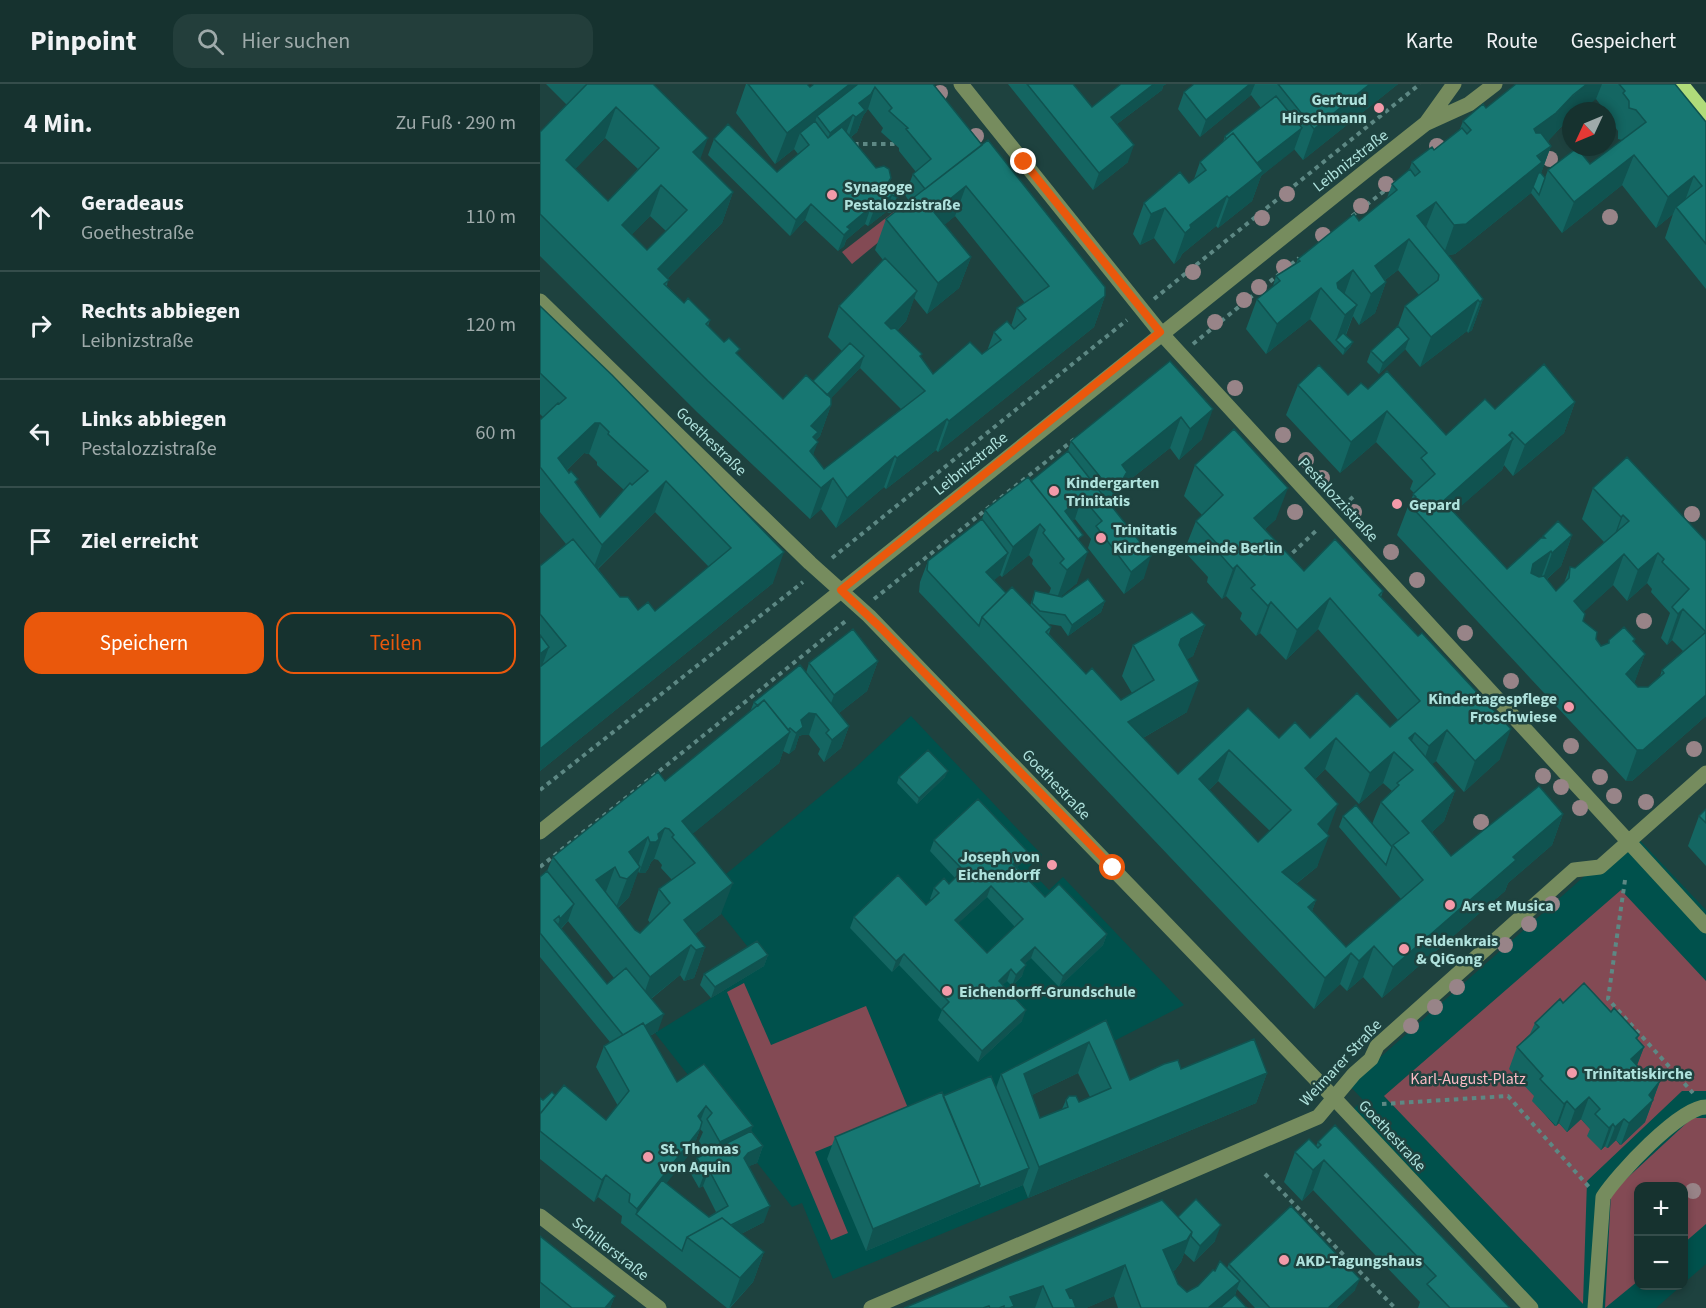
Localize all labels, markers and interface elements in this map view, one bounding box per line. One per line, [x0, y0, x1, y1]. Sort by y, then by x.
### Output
search box [173, 14, 593, 68]
text: Pinpoint [30, 21, 137, 61]
icon: search [194, 25, 227, 58]
text: Hier suchen [242, 25, 350, 57]
text: Karte [1406, 26, 1453, 56]
text: Route [1486, 26, 1538, 56]
text: Gespeichert [1571, 26, 1676, 56]
place label: Gertrud Hirschmann [1281, 89, 1367, 129]
marker: Gertrud Hirschmann [1372, 101, 1386, 115]
north arrow [1562, 102, 1616, 156]
text: 4 Min. [24, 105, 93, 142]
text: Zu Fuß · 290 m [395, 109, 516, 137]
street label: Leibnizstraße [1308, 124, 1393, 197]
route end [1010, 148, 1036, 174]
place label: Synagoge Pestalozzistraße [844, 176, 961, 216]
text: Geradeaus [81, 187, 184, 219]
marker: Synagoge Pestalozzistraße [825, 188, 839, 202]
icon: ahead [24, 201, 57, 234]
text: 110 m [466, 203, 516, 231]
text: Goethestraße [81, 219, 194, 247]
text: Rechts abbiegen [81, 295, 240, 327]
icon: right [24, 309, 57, 342]
text: 120 m [466, 311, 516, 339]
text: Leibnizstraße [81, 327, 193, 355]
street label: Goethestraße [671, 402, 752, 481]
text: Links abbiegen [81, 403, 227, 435]
icon: left [24, 417, 57, 450]
text: 60 m [476, 419, 516, 447]
street label: Leibnizstraße [929, 427, 1013, 501]
text: Pestalozzistraße [81, 435, 217, 463]
street label: Pestalozzistraße [1293, 452, 1383, 547]
place label: Kindergarten Trinitatis [1066, 472, 1159, 512]
marker: Kindergarten Trinitatis [1047, 484, 1061, 498]
place label: Gepard [1409, 494, 1460, 516]
marker: Gepard [1390, 497, 1404, 511]
place label: Trinitatis Kirchengemeinde Berlin [1113, 519, 1283, 559]
icon: arrive [24, 525, 57, 558]
text: Ziel erreicht [81, 525, 199, 557]
marker: Trinitatis Kirchengemeinde Berlin [1094, 531, 1108, 545]
button: Speichern [24, 612, 264, 674]
button: Teilen [276, 612, 516, 674]
place label: Kindertagespflege Froschwiese [1428, 688, 1557, 728]
marker: Kindertagespflege Froschwiese [1562, 700, 1576, 714]
street label: Goethestraße [1017, 744, 1096, 825]
place label: Joseph von Eichendorff [958, 846, 1041, 886]
route start [1099, 854, 1125, 880]
marker: Joseph von Eichendorff [1045, 858, 1059, 872]
place label: Ars et Musica [1461, 895, 1554, 917]
marker: Ars et Musica [1443, 898, 1457, 912]
place label: Feldenkrais & QiGong [1416, 930, 1498, 970]
marker: Feldenkrais & QiGong [1397, 942, 1411, 956]
place label: Eichendorff-Grundschule [959, 981, 1136, 1003]
marker: Eichendorff-Grundschule [940, 984, 954, 998]
street label: Weimarer Straße [1295, 1014, 1387, 1111]
place label: Trinitatiskirche [1584, 1063, 1692, 1085]
marker: Trinitatiskirche [1565, 1066, 1579, 1080]
park label: Karl-August-Platz [1410, 1068, 1526, 1090]
street label: Goethestraße [1353, 1095, 1431, 1176]
place label: St. Thomas von Aquin [660, 1138, 739, 1178]
marker: St. Thomas von Aquin [641, 1150, 655, 1164]
map controls [1634, 1182, 1688, 1290]
button: + [1634, 1182, 1688, 1236]
street label: Schillerstraße [567, 1212, 654, 1286]
button: − [1634, 1236, 1688, 1290]
place label: AKD-Tagungshaus [1295, 1250, 1422, 1272]
marker: AKD-Tagungshaus [1277, 1253, 1291, 1267]

